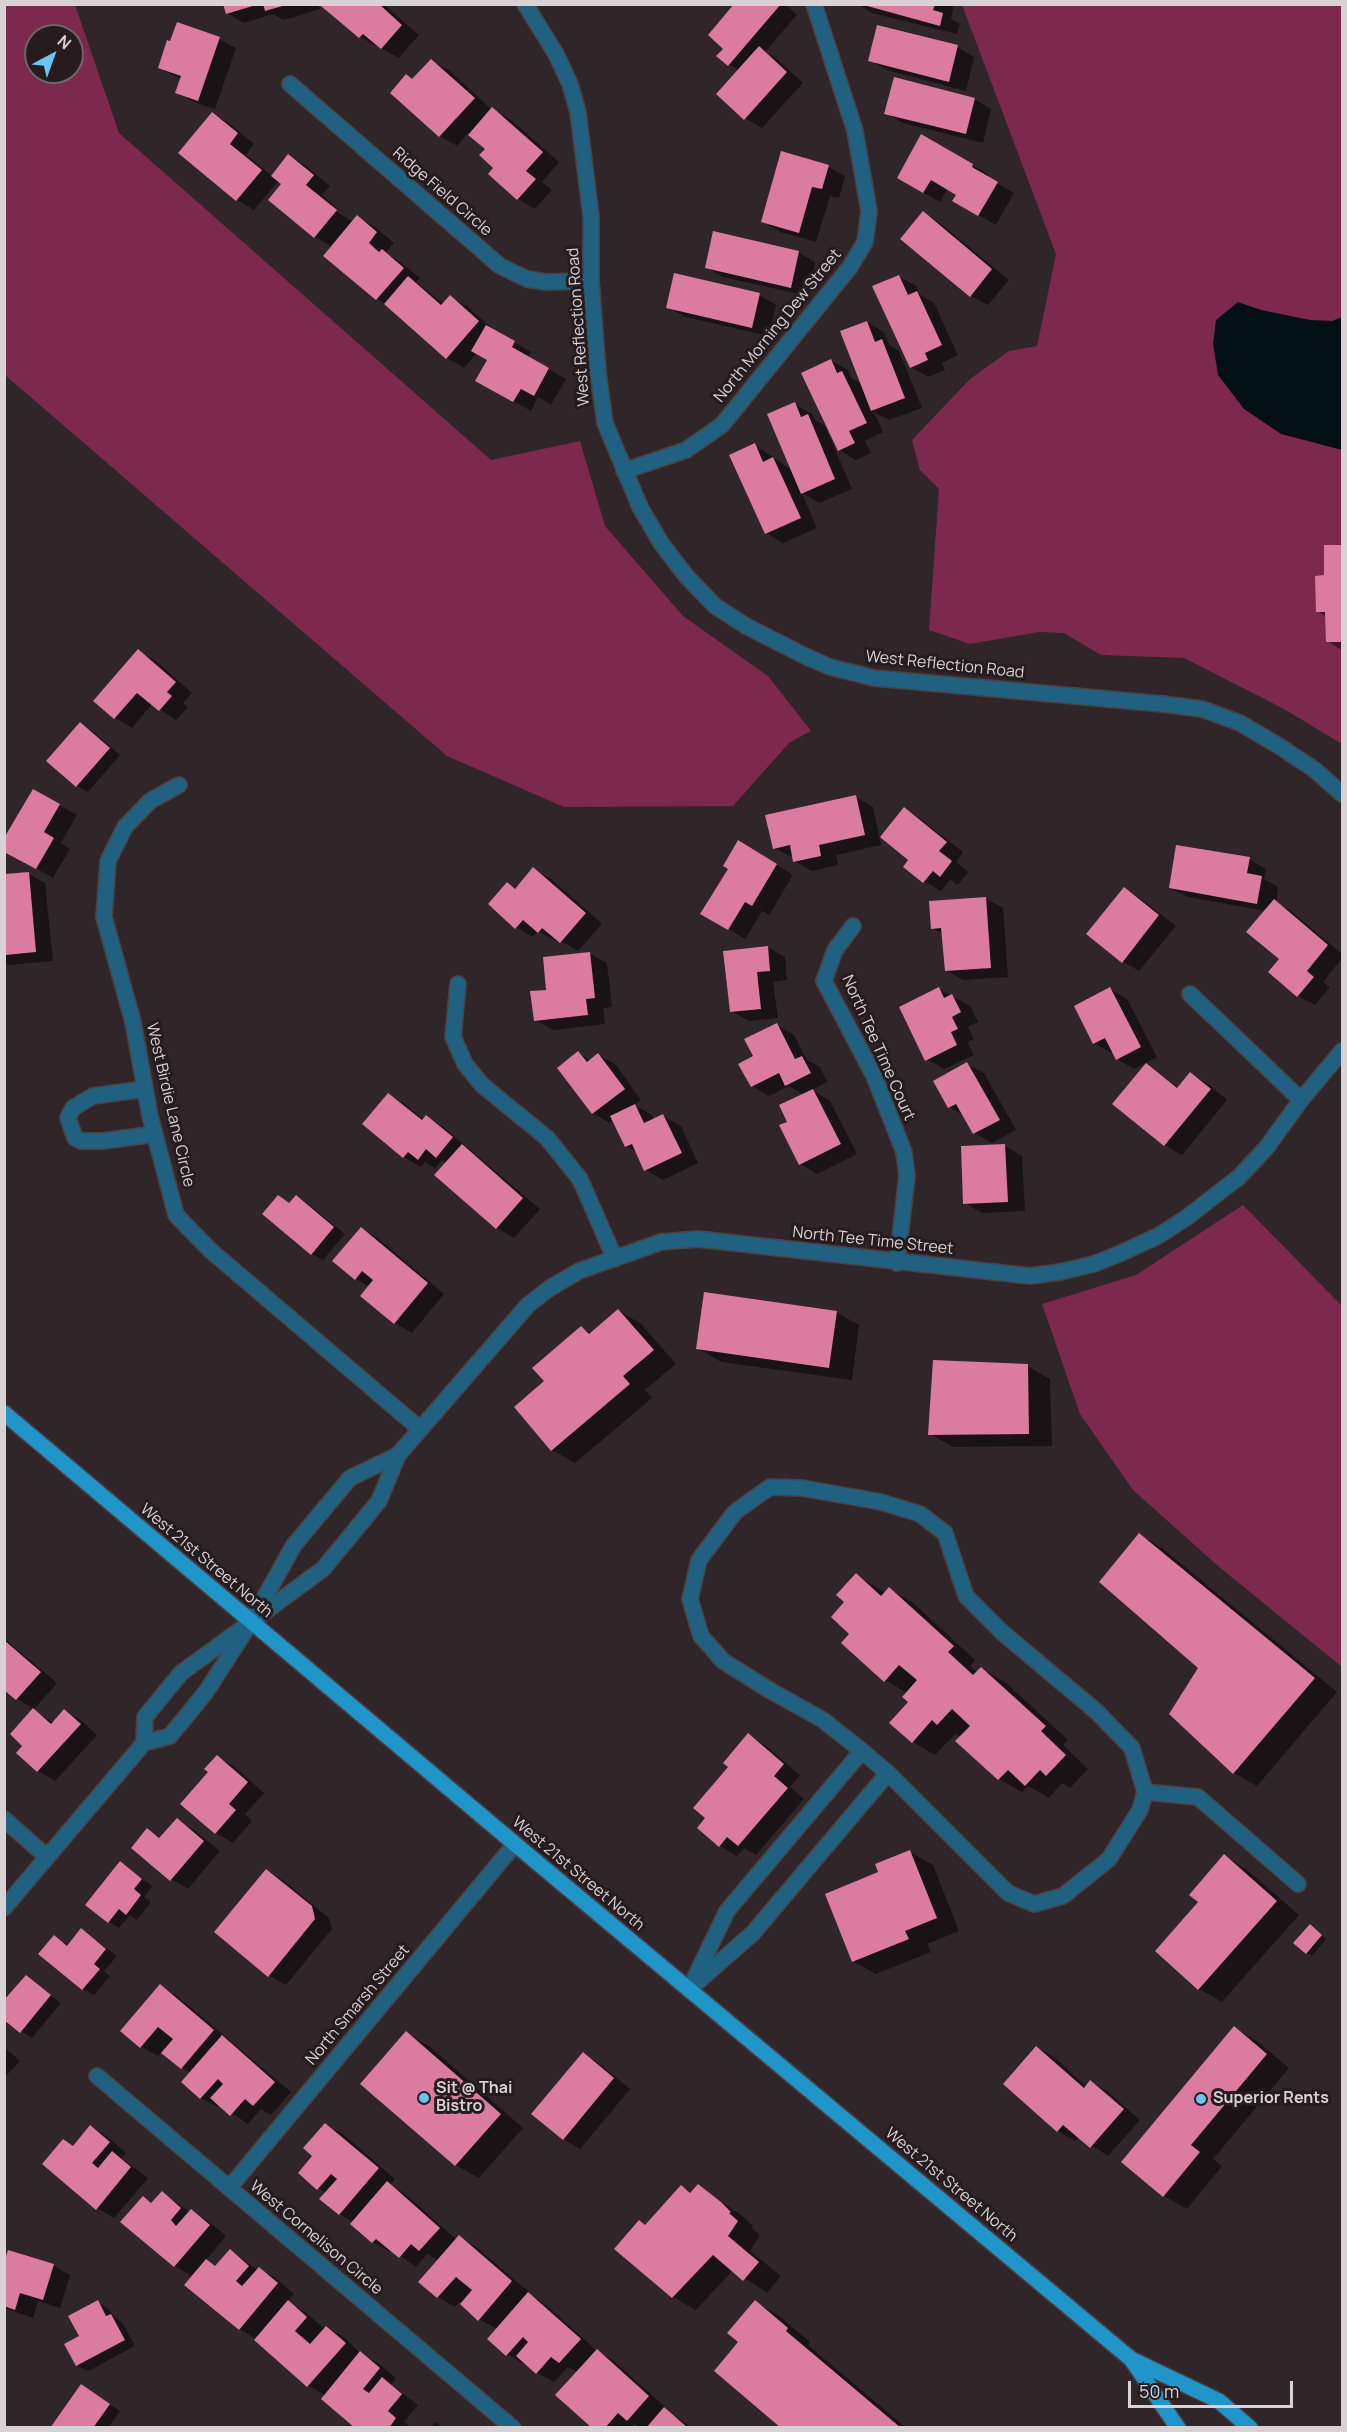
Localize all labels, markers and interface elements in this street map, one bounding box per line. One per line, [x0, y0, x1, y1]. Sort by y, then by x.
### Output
north arrow [24, 24, 84, 84]
text: N [53, 30, 76, 54]
street label: Ridge Field Circle [388, 144, 496, 240]
street label: North Morning Dew Street [710, 245, 846, 407]
street label: West Reflection Road [564, 247, 594, 407]
street label: West Reflection Road [865, 647, 1025, 683]
street label: North Tee Time Court [837, 972, 919, 1124]
street label: West Birdie Lane Circle [142, 1021, 198, 1189]
street label: North Tee Time Street [792, 1223, 954, 1259]
street label: West 21st Street North [136, 1500, 276, 1622]
street label: West 21st Street North [508, 1813, 648, 1935]
street label: North Smarsh Street [302, 1941, 414, 2069]
place label: Sit @ Thai Bistro [436, 2079, 512, 2117]
place label: Superior Rents [1213, 2089, 1329, 2109]
marker: Sit @ Thai Bistro [417, 2091, 431, 2105]
marker: Superior Rents [1194, 2092, 1208, 2106]
street label: West 21st Street North [881, 2124, 1021, 2246]
street label: West Cornelison Circle [246, 2177, 386, 2299]
scale bar [1131, 2369, 1296, 2407]
text: 50 m [1139, 2379, 1179, 2403]

